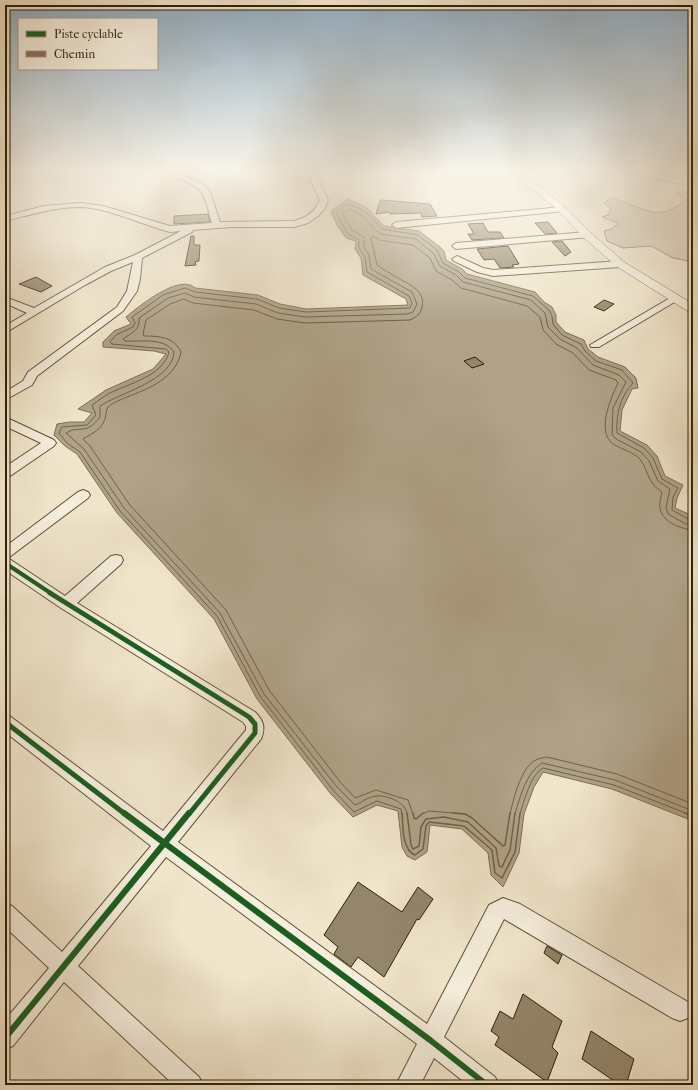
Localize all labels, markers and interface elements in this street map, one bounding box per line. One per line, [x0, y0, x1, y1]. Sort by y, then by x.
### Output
legend [18, 18, 158, 70]
text: Piste cyclable [54, 27, 123, 41]
text: Chemin [54, 47, 95, 61]

